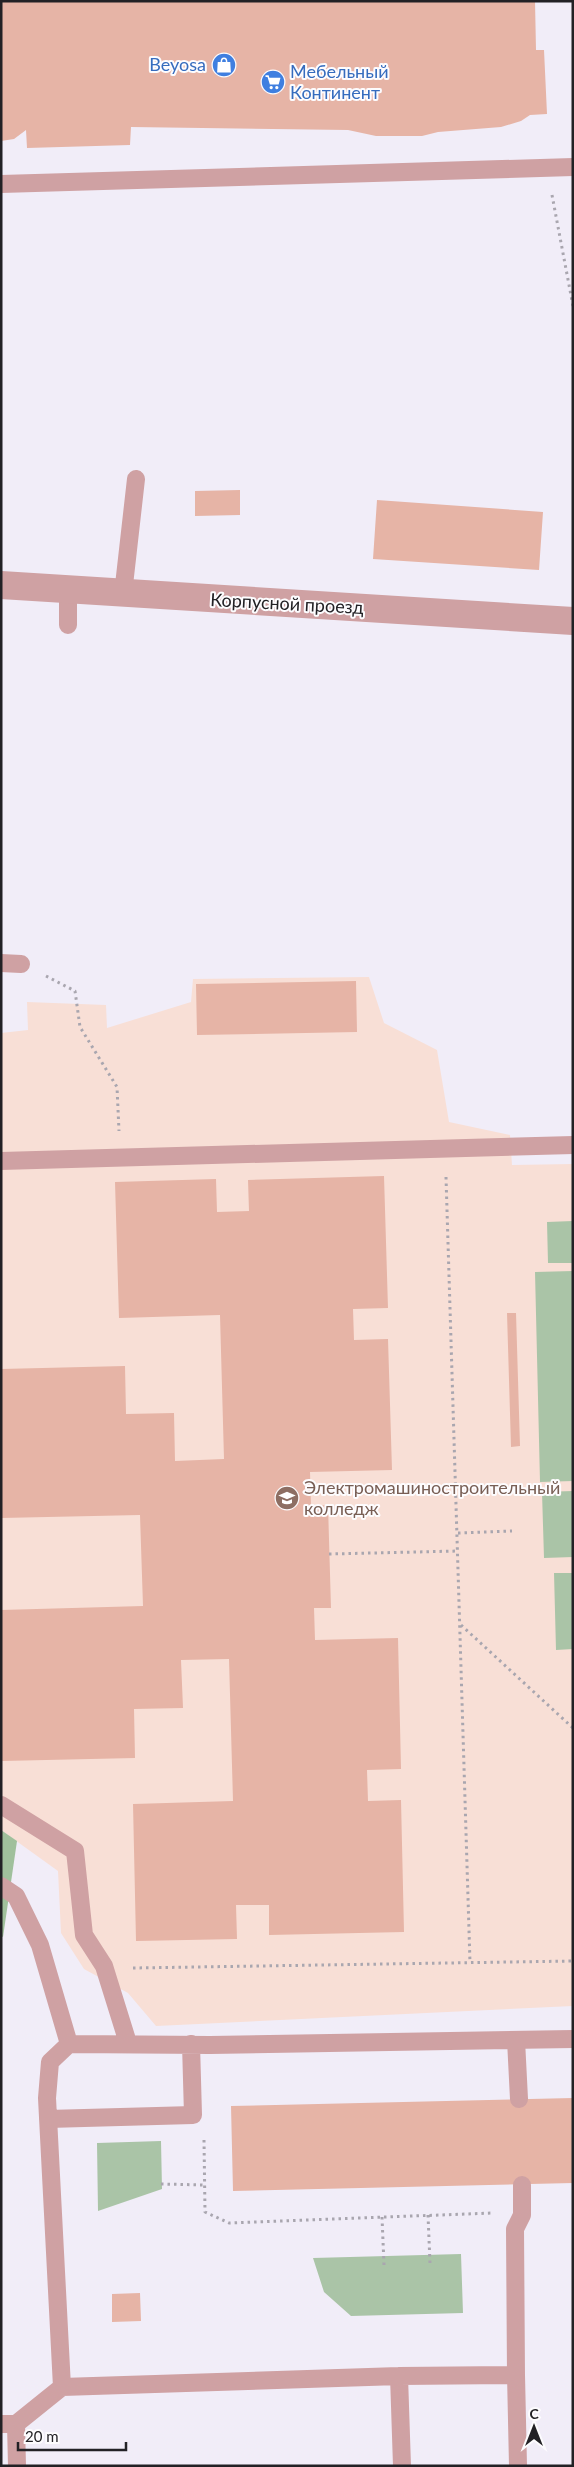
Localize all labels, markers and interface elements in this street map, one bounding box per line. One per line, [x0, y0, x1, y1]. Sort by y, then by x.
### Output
shop icon: Beyosa [211, 52, 237, 78]
place label: Beyosa [149, 53, 206, 75]
place label: Мебельный Континент [290, 60, 389, 103]
supermarket icon: Мебельный Континент [260, 69, 286, 95]
street label: Корпусной проезд [210, 588, 364, 618]
place label: Электромашиностроительный колледж [304, 1476, 560, 1519]
school or university icon: Электромашиностроительный колледж [274, 1485, 300, 1511]
north arrow [509, 2402, 559, 2452]
text: С [529, 2405, 539, 2422]
scale bar [18, 2420, 125, 2452]
text: 20 m [25, 2427, 59, 2445]

